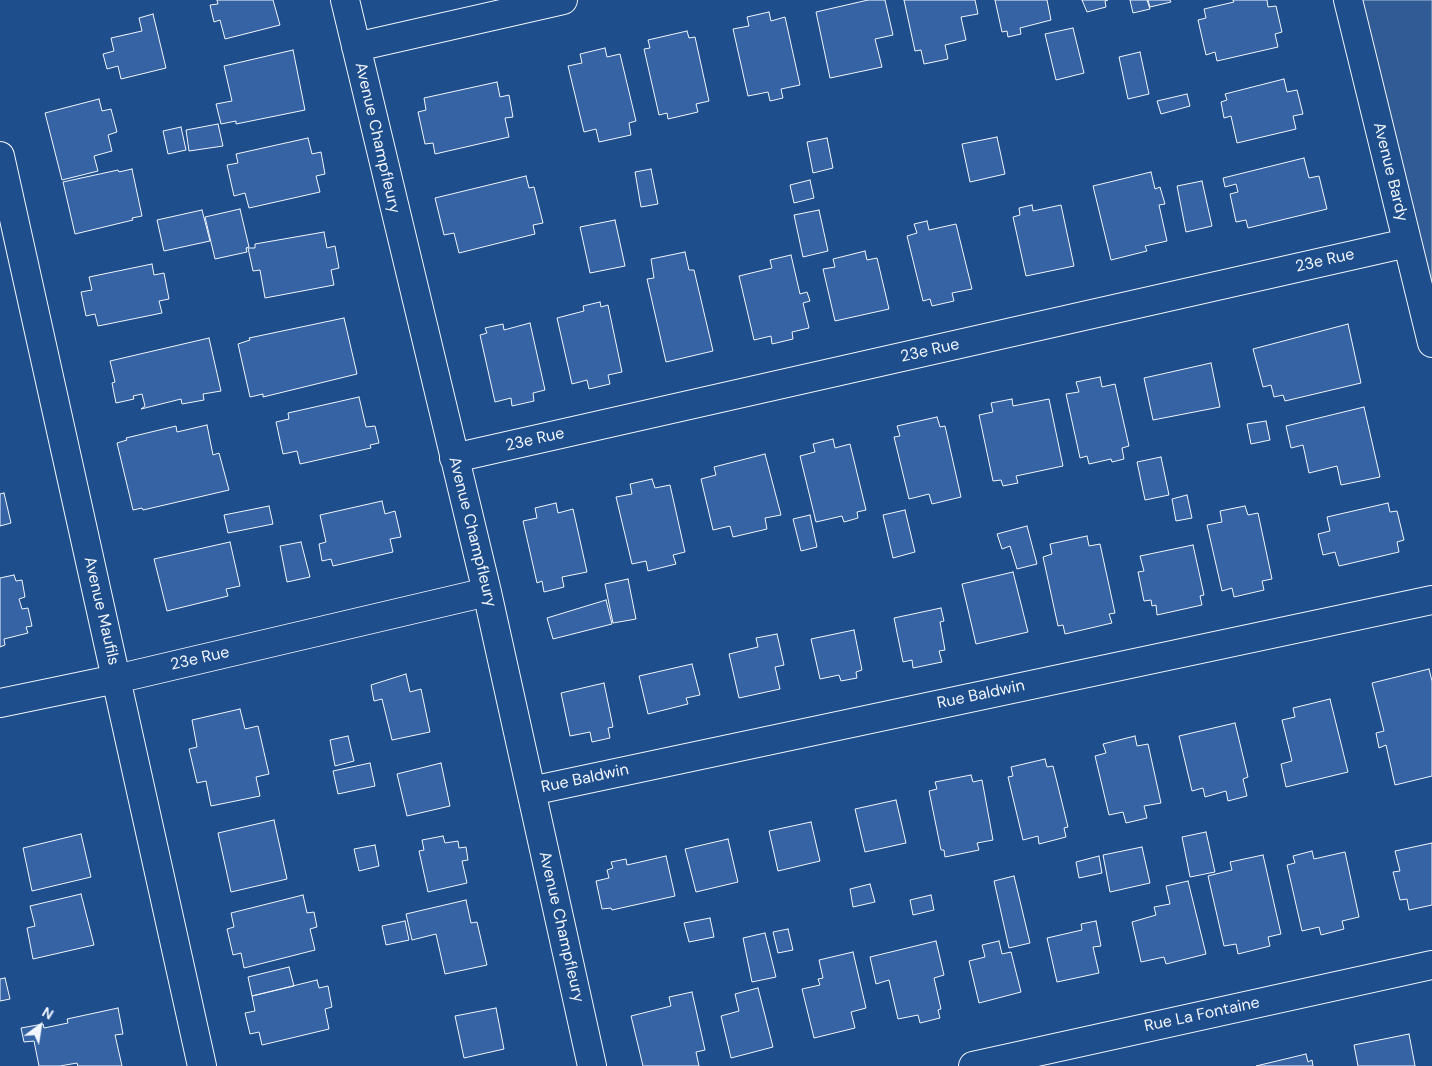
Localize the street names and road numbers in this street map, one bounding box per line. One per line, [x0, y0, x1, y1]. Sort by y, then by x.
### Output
street label: Avenue Champfleury [350, 61, 404, 215]
street label: Avenue Bardy [1368, 120, 1412, 224]
street label: 23e Rue [1294, 245, 1356, 277]
street label: 23e Rue [899, 335, 961, 367]
street label: 23e Rue [504, 424, 566, 456]
street label: Avenue Champfleury [444, 455, 500, 609]
street label: Avenue Maufils [79, 555, 123, 667]
street label: 23e Rue [169, 643, 231, 675]
street label: Rue Baldwin [935, 676, 1027, 714]
street label: Rue Baldwin [539, 760, 631, 798]
street label: Avenue Champfleury [534, 850, 588, 1004]
street label: Rue La Fontaine [1143, 993, 1261, 1037]

